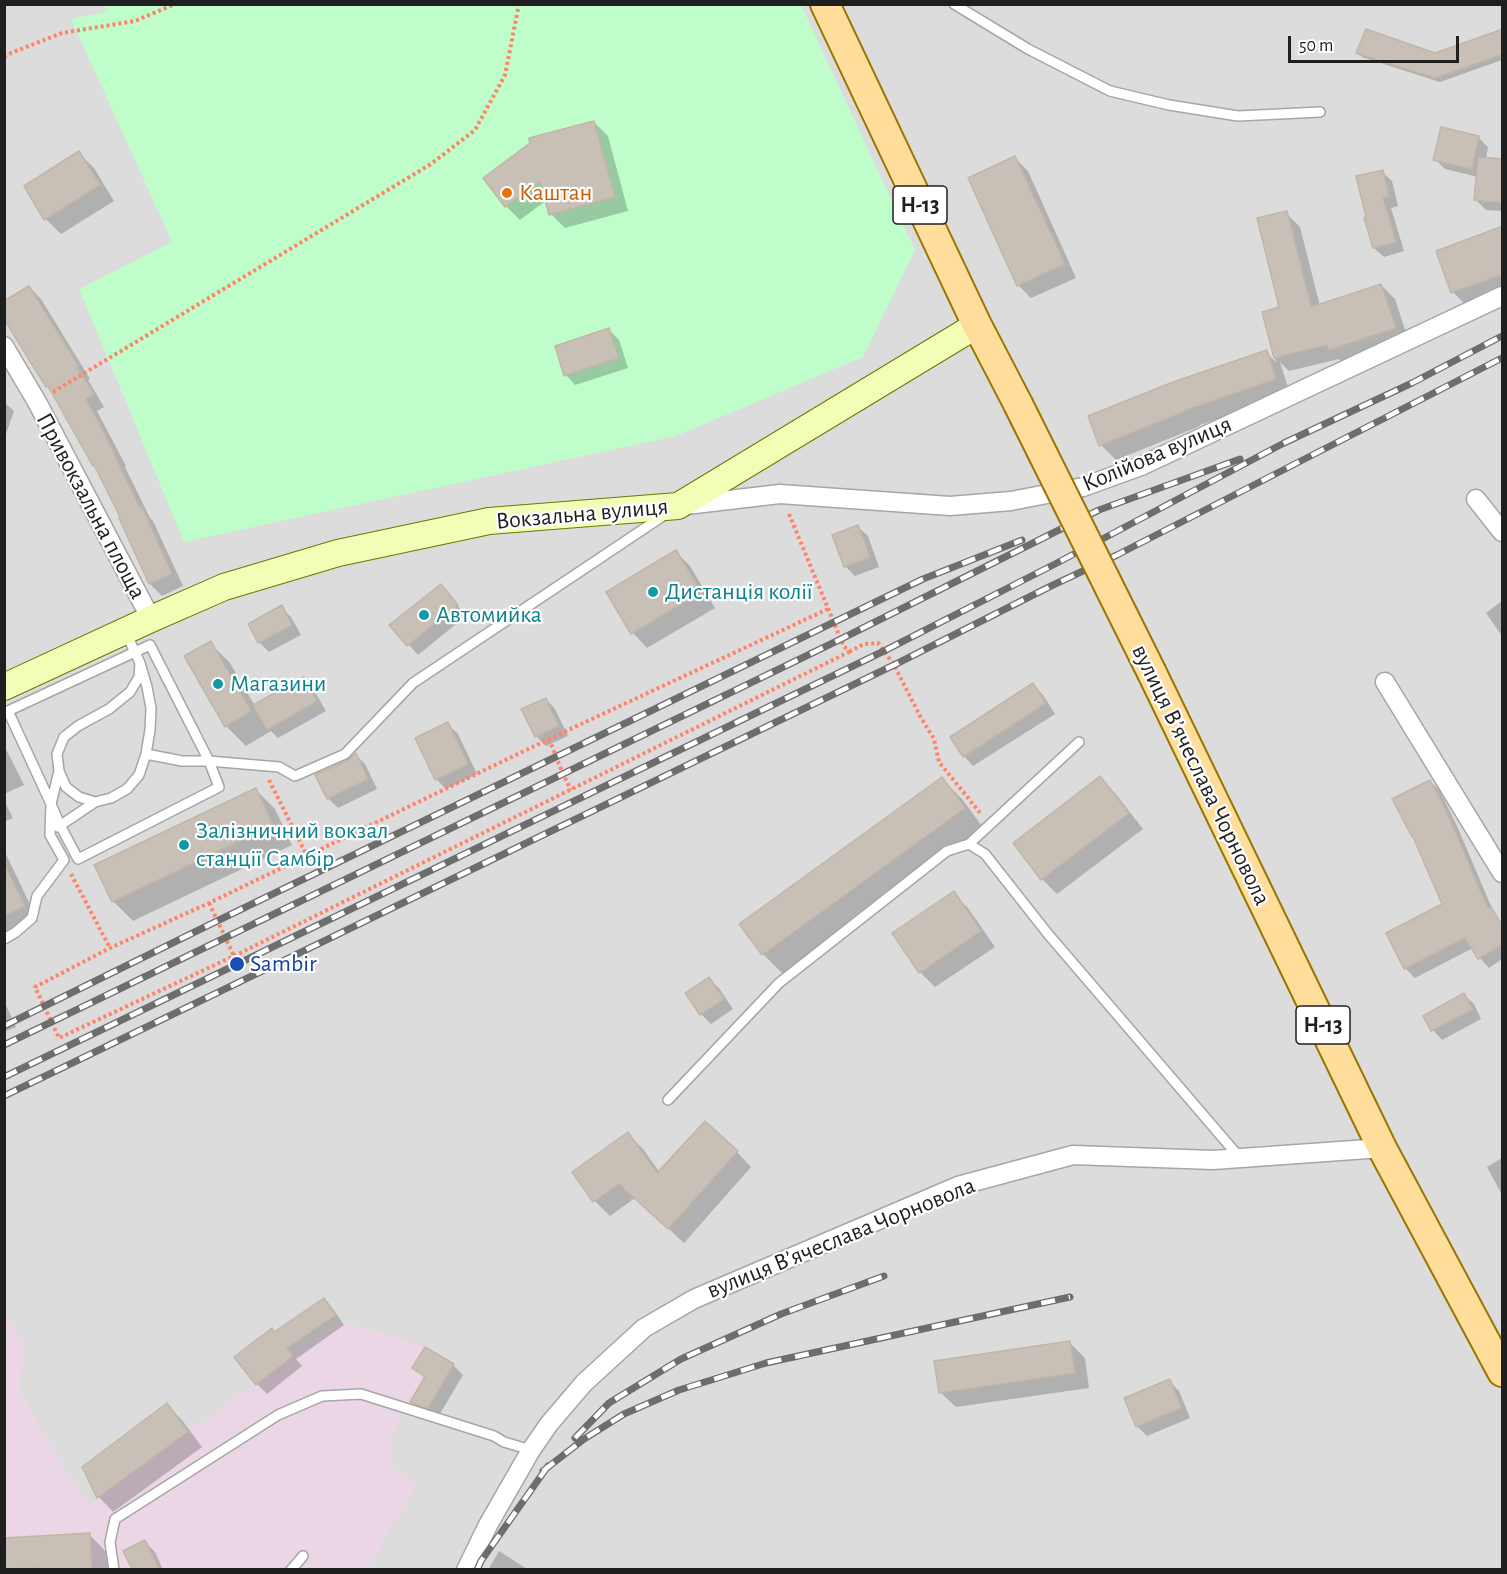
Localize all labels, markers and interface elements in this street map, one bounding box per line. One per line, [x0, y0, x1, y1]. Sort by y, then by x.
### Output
scale bar [1291, 24, 1462, 62]
text: 50 m [1299, 37, 1333, 55]
place label: Каштан [519, 179, 592, 207]
marker: Каштан [500, 186, 514, 200]
road number: Н-13 [893, 186, 947, 224]
street label: Привокзальна площа [30, 408, 152, 604]
street label: Колійова вулиця [1078, 410, 1236, 498]
street label: Вокзальна вулиця [494, 492, 670, 536]
place label: Дистанція колії [665, 578, 813, 606]
marker: Дистанція колії [646, 585, 660, 599]
place label: Автомийка [436, 601, 542, 629]
marker: Автомийка [417, 608, 431, 622]
street label: вулиця Вʼячеслава Чорновола [1125, 640, 1277, 910]
place label: Магазини [230, 670, 327, 698]
marker: Магазини [211, 677, 225, 691]
place label: Залізничний вокзал станції Самбір [196, 817, 389, 873]
marker: Залізничний вокзал станції Самбір [177, 838, 191, 852]
place label: Sambir [250, 950, 317, 978]
marker: Sambir [228, 955, 246, 973]
road number: Н-13 [1296, 1006, 1350, 1044]
street label: вулиця Вʼячеслава Чорновола [703, 1171, 979, 1305]

